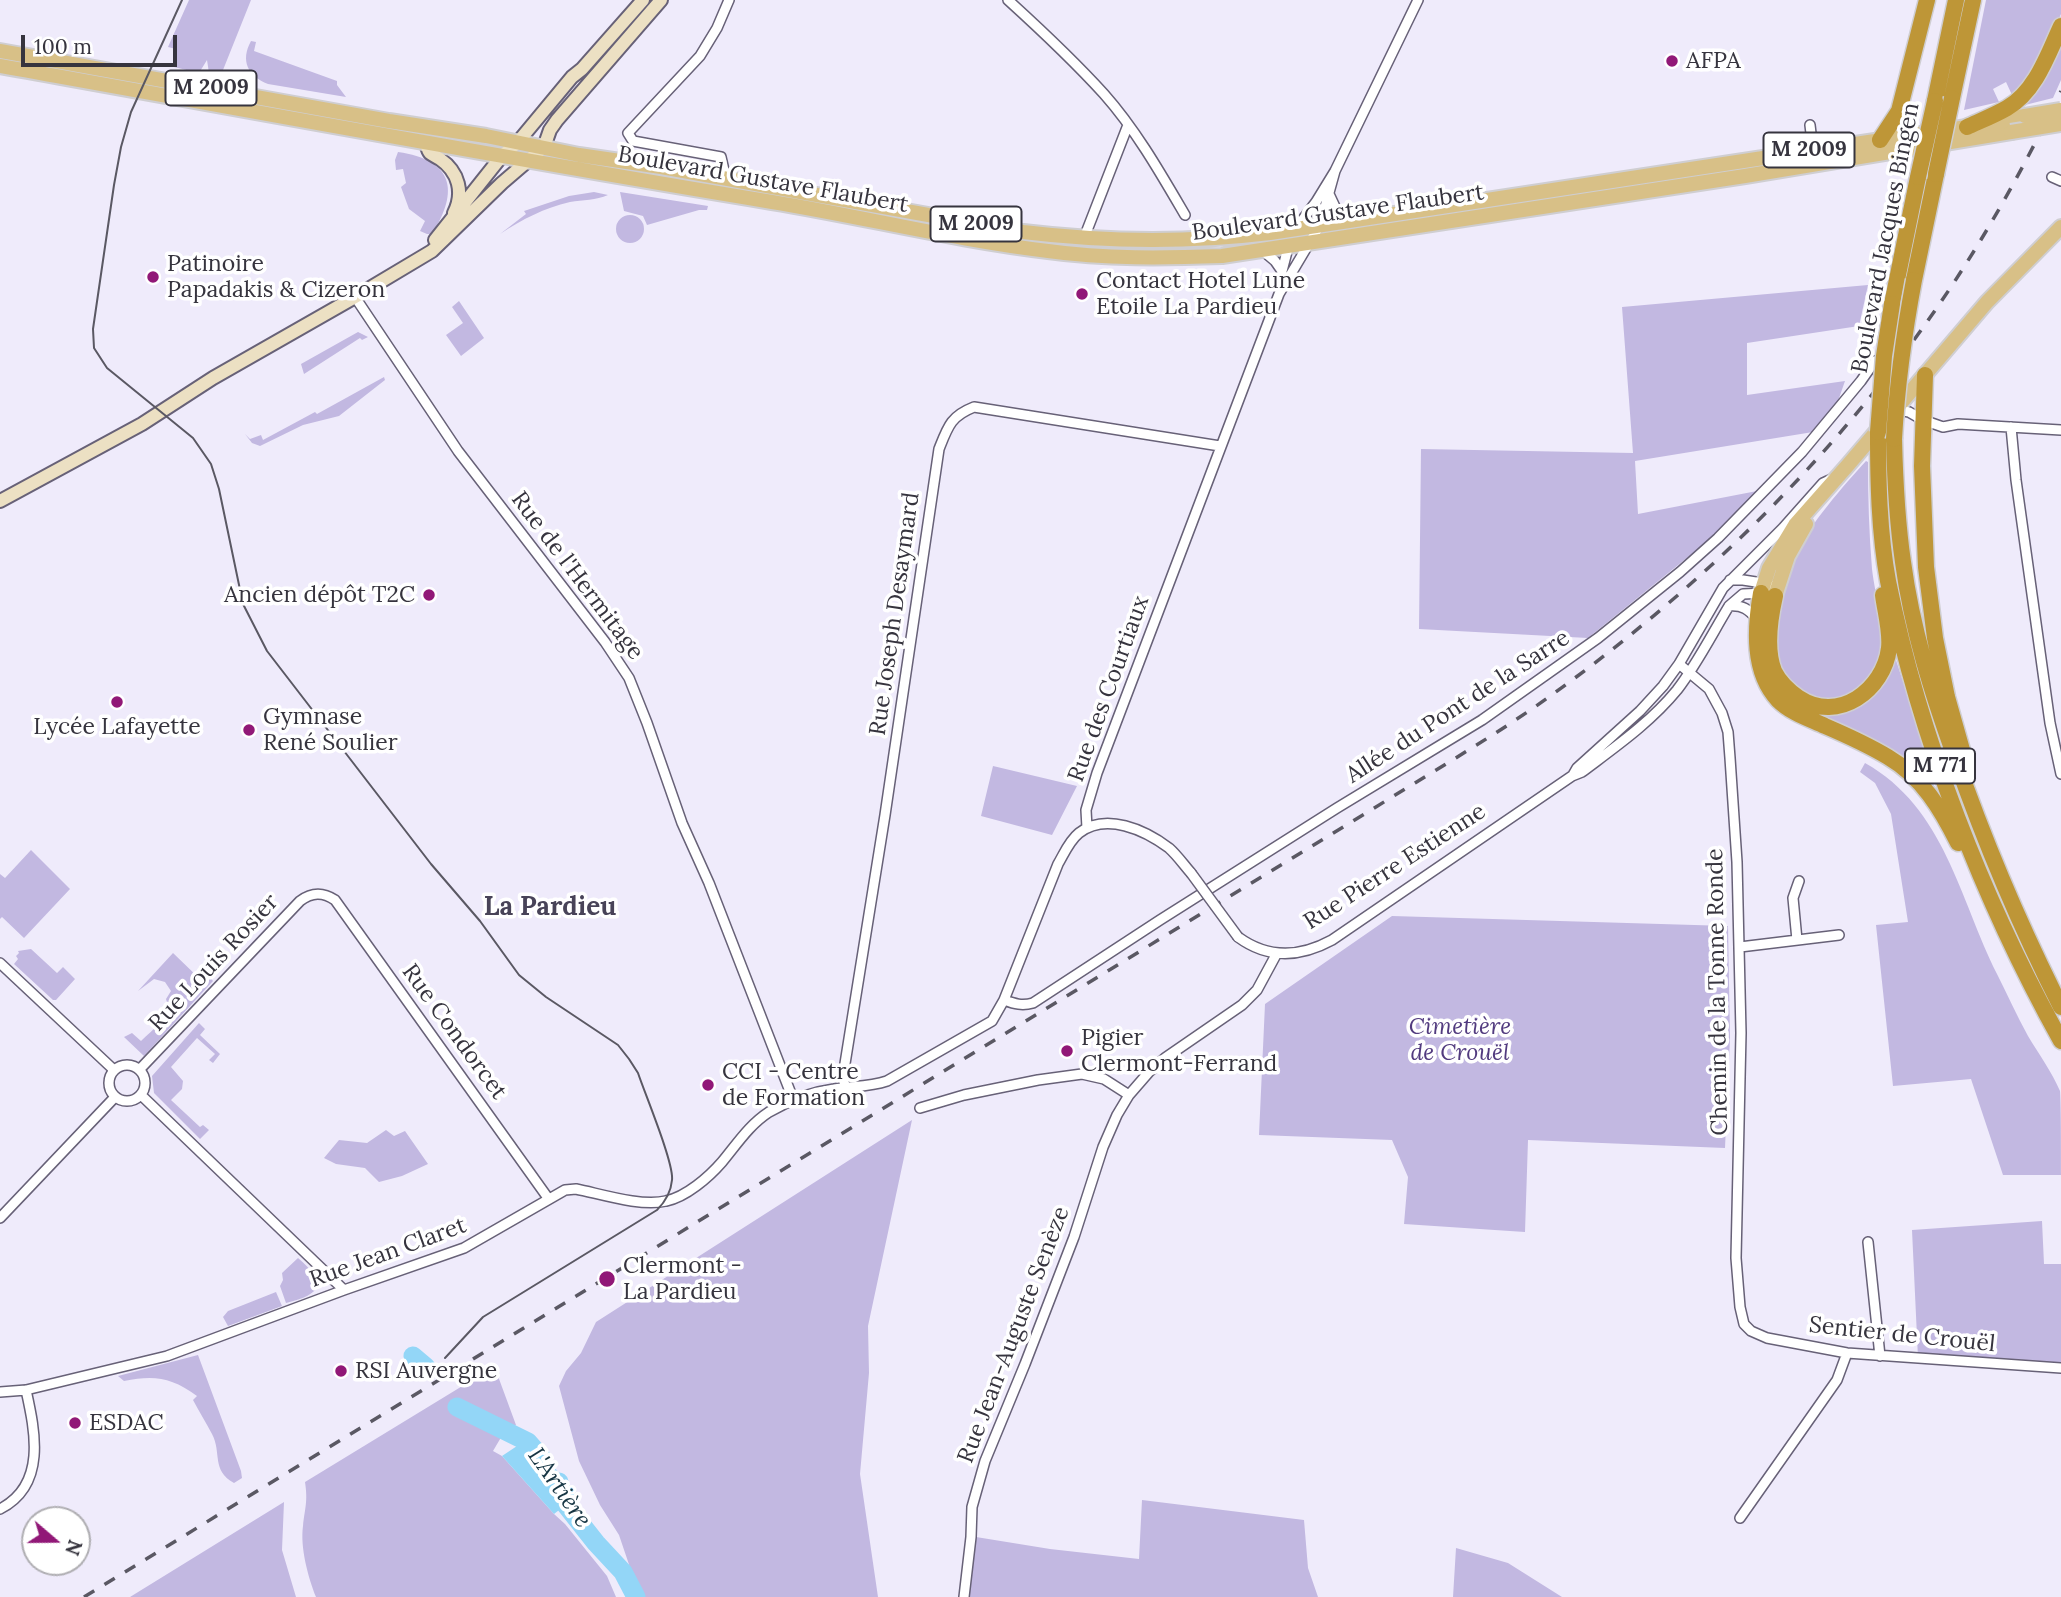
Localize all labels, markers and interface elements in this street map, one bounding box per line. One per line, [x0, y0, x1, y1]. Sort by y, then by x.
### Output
scale bar [24, 21, 180, 65]
text: 100 m [34, 33, 92, 60]
place label: AFPA [1686, 47, 1741, 75]
marker: AFPA [1664, 53, 1680, 69]
road number: M 2009 [166, 70, 256, 106]
street label: Boulevard Jacques Bingen [1846, 100, 1926, 376]
road number: M 2009 [1764, 132, 1854, 168]
street label: Boulevard Gustave Flaubert [616, 141, 910, 219]
street label: Boulevard Gustave Flaubert [1190, 179, 1486, 247]
road number: M 2009 [930, 206, 1021, 242]
place label: Patinoire Papadakis & Cizeron [167, 250, 385, 304]
place label: Contact Hotel Lune Etoile La Pardieu [1096, 267, 1305, 321]
marker: Patinoire Papadakis & Cizeron [145, 269, 161, 285]
marker: Contact Hotel Lune Etoile La Pardieu [1074, 286, 1090, 302]
street label: Rue de l'Hermitage [505, 487, 649, 665]
street label: Rue Joseph Desaymard [864, 491, 926, 737]
place label: Ancien dépôt T2C [224, 581, 415, 609]
marker: Ancien dépôt T2C [421, 587, 437, 603]
street label: Rue des Courtiaux [1063, 592, 1155, 786]
street label: Allée du Pont de la Sarre [1341, 624, 1575, 790]
marker: Lycée Lafayette [109, 694, 125, 710]
place label: Gymnase René Soulier [263, 703, 398, 757]
place label: Lycée Lafayette [33, 713, 201, 741]
marker: Gymnase René Soulier [241, 722, 257, 738]
road number: M 771 [1905, 748, 1975, 784]
street label: Rue Pierre Estienne [1299, 798, 1491, 936]
street label: Chemin de la Tonne Ronde [1702, 848, 1734, 1136]
street label: Rue Louis Rosier [143, 889, 285, 1037]
district label: La Pardieu [484, 892, 616, 924]
street label: Rue Condorcet [396, 959, 512, 1105]
park label: Cimetière de Crouël [1409, 1013, 1511, 1067]
place label: Pigier Clermont-Ferrand [1081, 1024, 1277, 1078]
marker: Pigier Clermont-Ferrand [1059, 1043, 1075, 1059]
place label: CCI - Centre de Formation [722, 1058, 865, 1112]
marker: CCI - Centre de Formation [700, 1077, 716, 1093]
street label: Rue Jean-Auguste Senèze [952, 1203, 1076, 1467]
street label: Rue Jean Claret [306, 1212, 470, 1294]
place label: Clermont - La Pardieu [623, 1252, 742, 1306]
marker: Clermont - La Pardieu [597, 1269, 617, 1289]
street label: Sentier de Crouël [1807, 1311, 1997, 1359]
place label: RSI Auvergne [355, 1357, 497, 1385]
marker: RSI Auvergne [333, 1363, 349, 1379]
place label: ESDAC [89, 1409, 163, 1437]
marker: ESDAC [67, 1415, 83, 1431]
water label: L'Artière [521, 1442, 597, 1534]
north arrow [21, 1506, 91, 1576]
text: N [60, 1536, 88, 1559]

